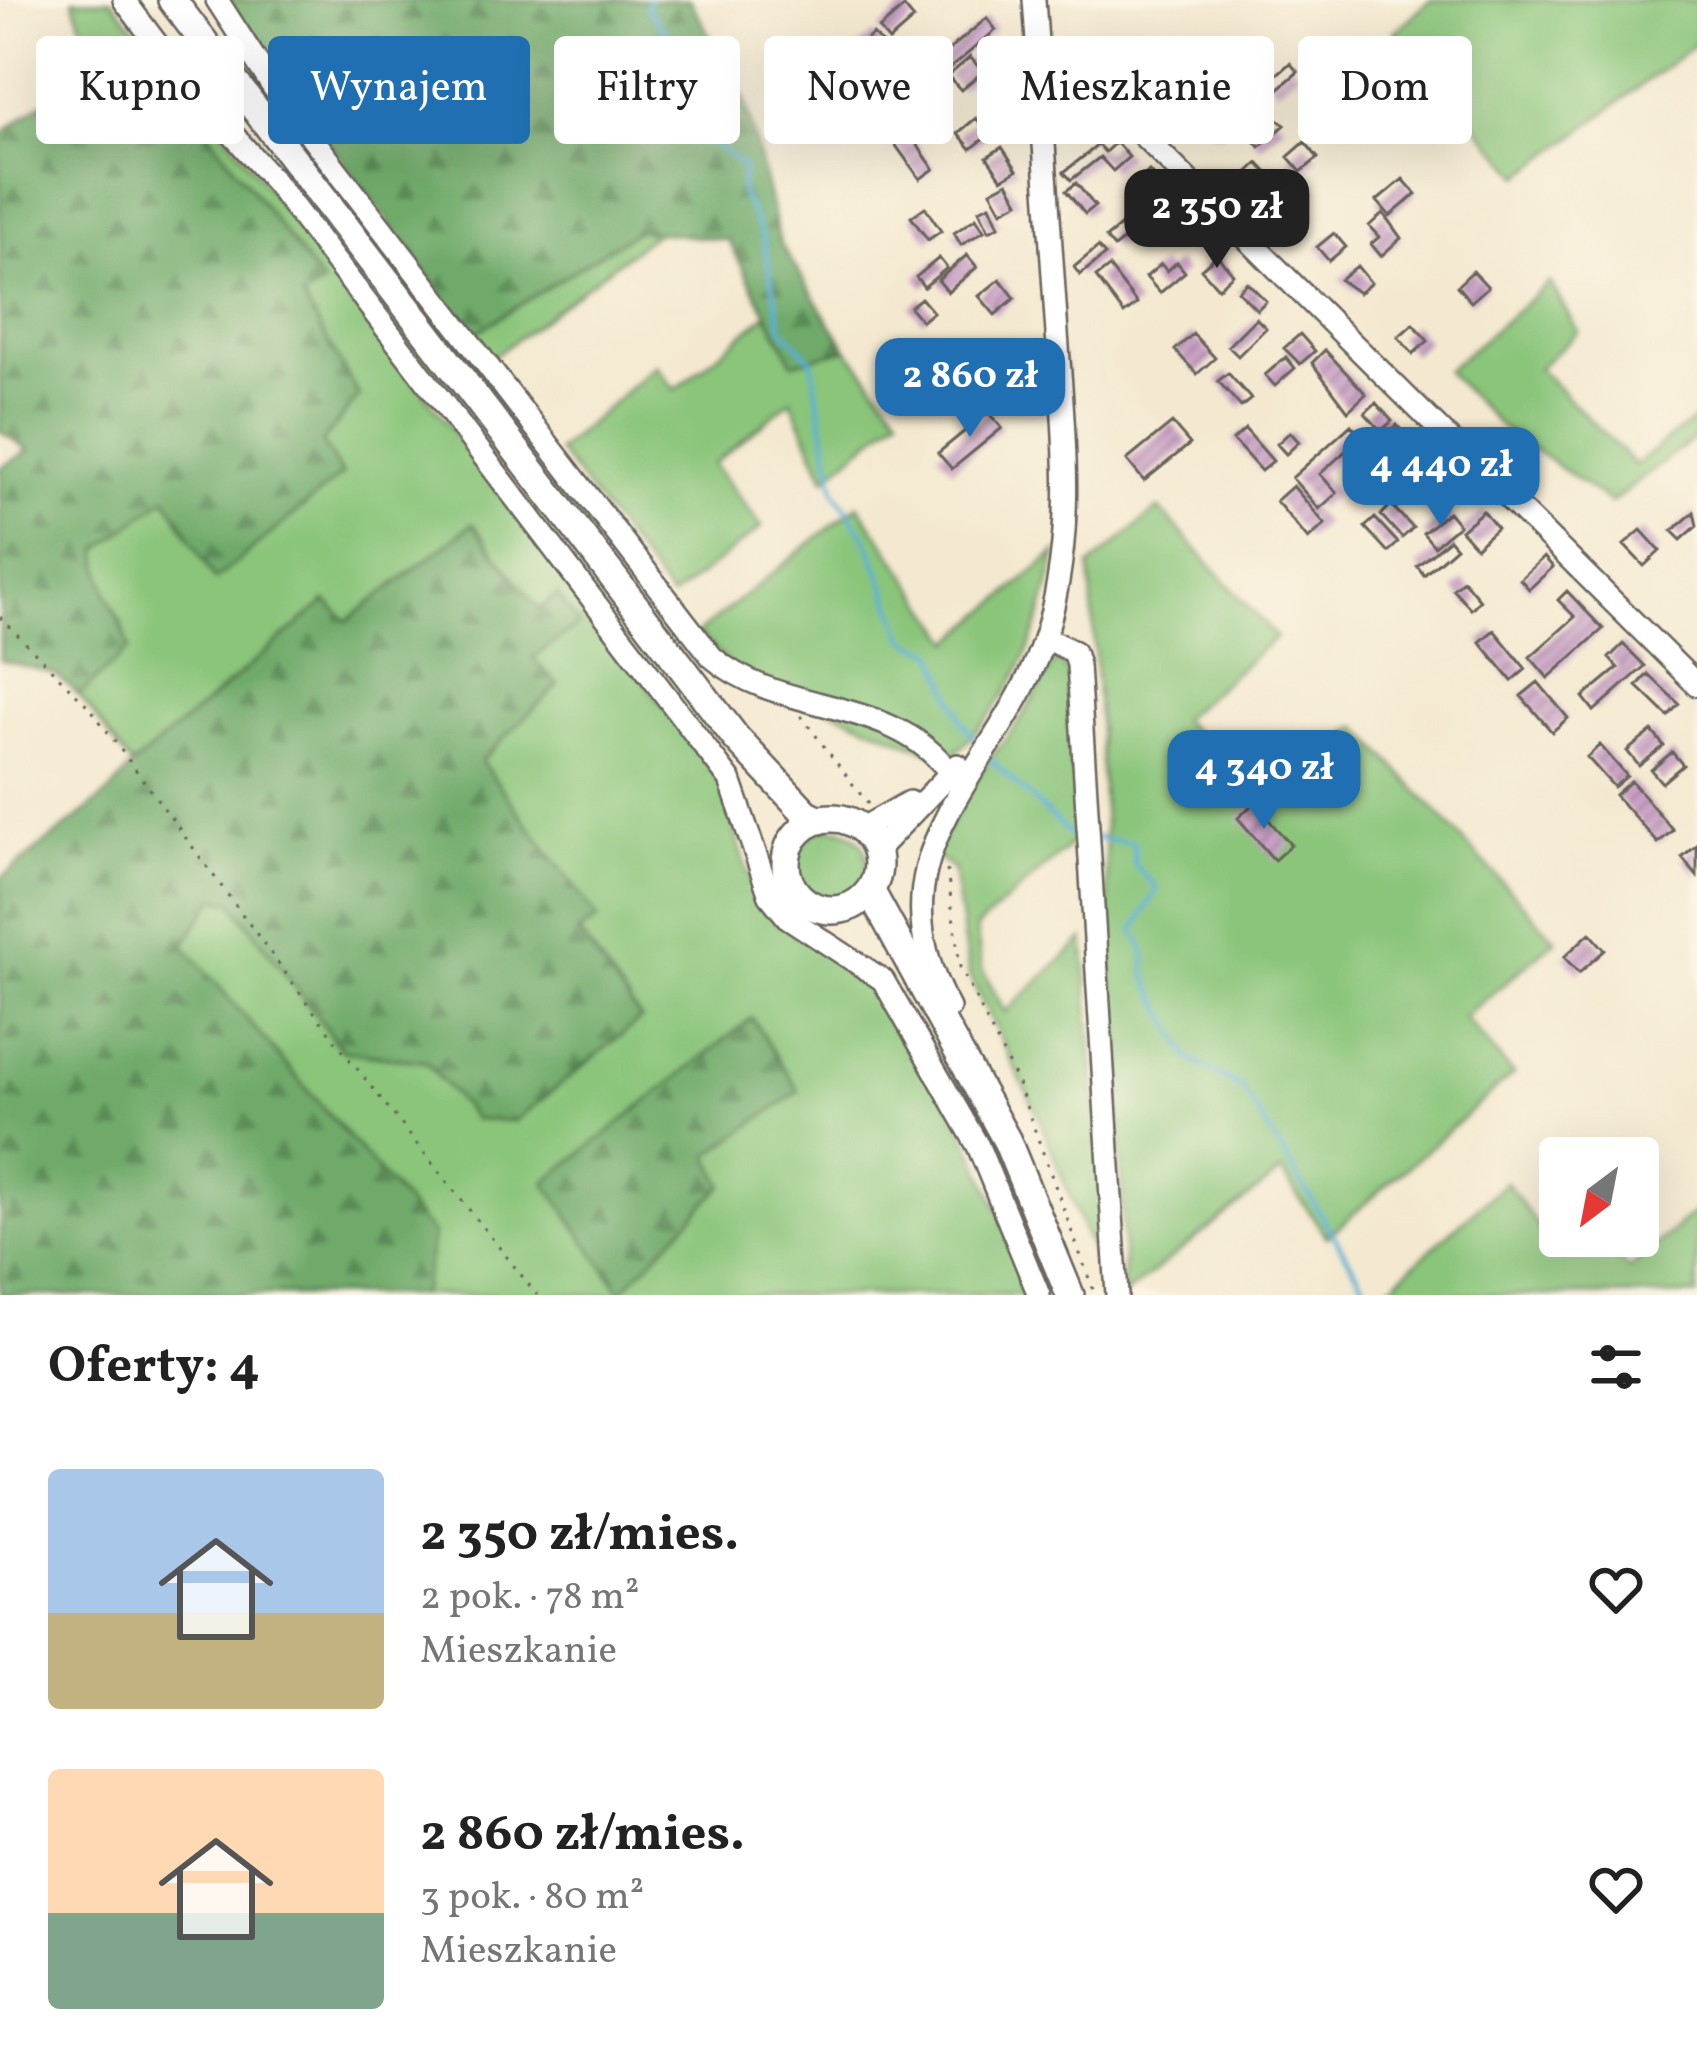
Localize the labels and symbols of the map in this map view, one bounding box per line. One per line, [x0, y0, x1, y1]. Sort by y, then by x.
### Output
pin: 2 350 zł [1093, 169, 1341, 271]
pin: 2 860 zł [846, 338, 1094, 440]
pin: 4 440 zł [1317, 427, 1565, 529]
pin: 4 340 zł [1140, 730, 1388, 832]
north arrow [1539, 1137, 1659, 1257]

